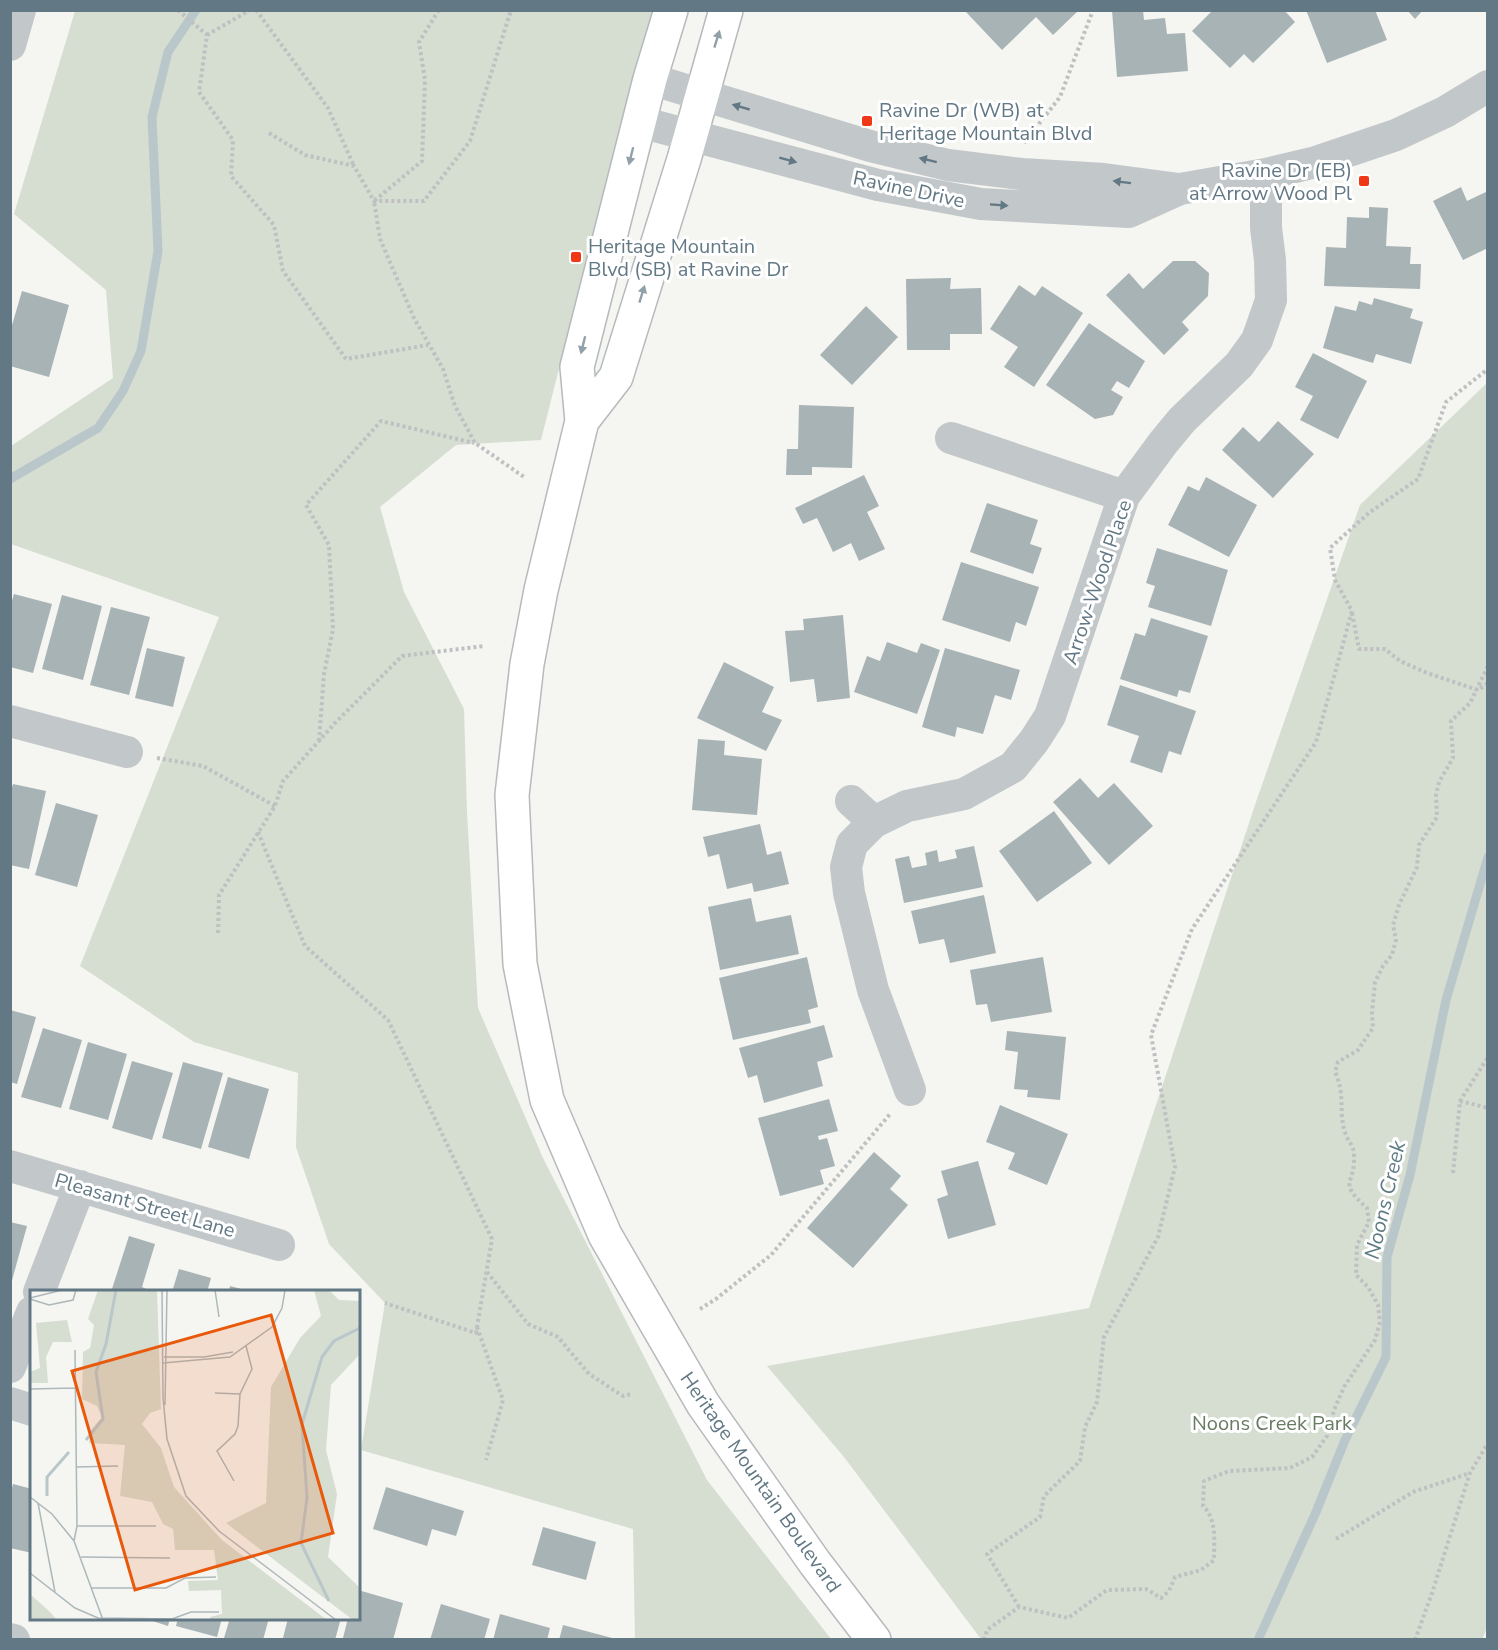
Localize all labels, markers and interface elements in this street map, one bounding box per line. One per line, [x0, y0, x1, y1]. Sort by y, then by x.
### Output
one-way arrow [713, 30, 722, 48]
place label: Ravine Dr (WB) at Heritage Mountain Blvd [879, 97, 1092, 147]
one-way arrow [732, 102, 750, 111]
marker: Ravine Dr (WB) at Heritage Mountain Blvd [860, 114, 874, 128]
one-way arrow [626, 147, 636, 166]
one-way arrow [919, 155, 938, 165]
one-way arrow [778, 156, 797, 166]
place label: Ravine Dr (EB) at Arrow Wood Pl [1189, 157, 1352, 207]
street label: Ravine Drive [851, 164, 967, 214]
marker: Ravine Dr (EB) at Arrow Wood Pl [1357, 174, 1371, 188]
one-way arrow [1112, 177, 1131, 186]
one-way arrow [989, 201, 1008, 210]
place label: Heritage Mountain Blvd (SB) at Ravine Dr [588, 233, 788, 283]
marker: Heritage Mountain Blvd (SB) at Ravine Dr [569, 250, 583, 264]
one-way arrow [638, 285, 647, 303]
one-way arrow [577, 336, 587, 354]
street label: Arrow-Wood Place [1057, 496, 1138, 668]
water label: Noons Creek [1358, 1138, 1412, 1262]
street label: Pleasant Street Lane [51, 1167, 238, 1244]
inset map [30, 1290, 360, 1620]
street label: Heritage Mountain Boulevard [674, 1366, 847, 1598]
park label: Noons Creek Park [1192, 1410, 1353, 1437]

